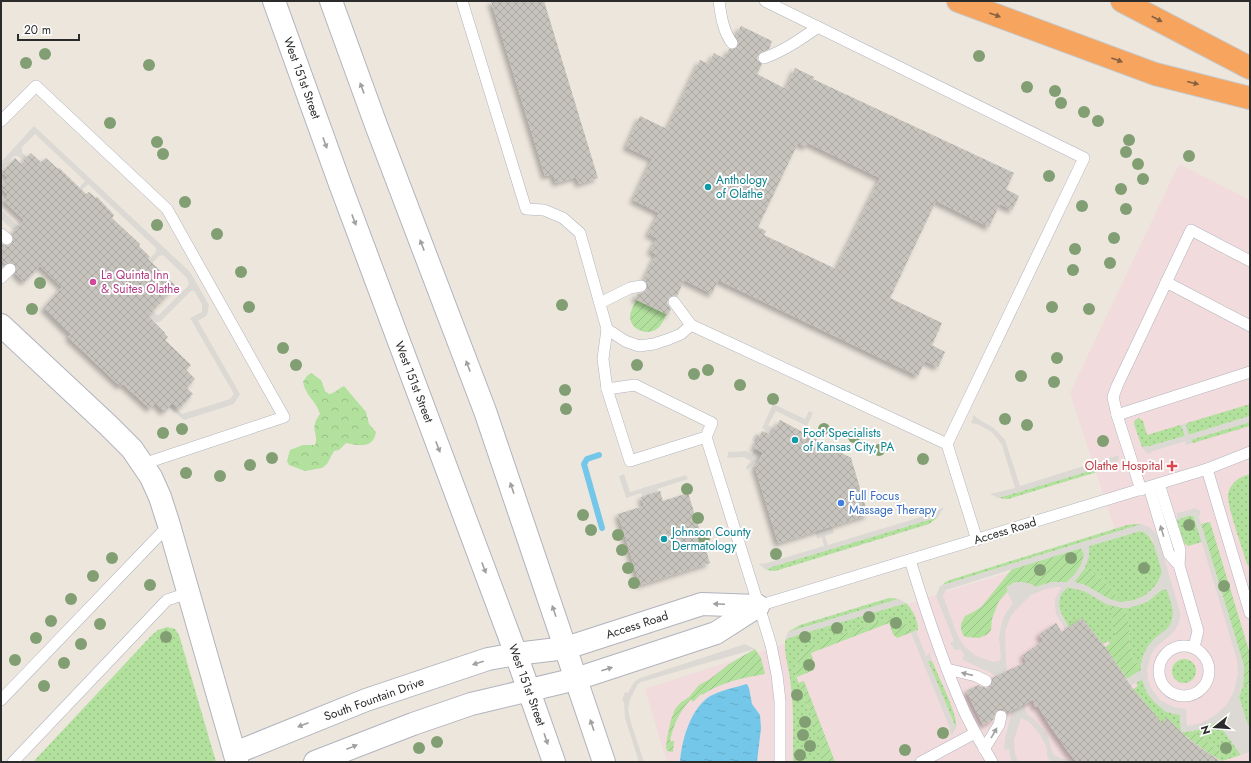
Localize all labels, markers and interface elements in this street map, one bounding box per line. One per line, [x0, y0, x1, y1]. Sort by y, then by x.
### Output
one-way arrow [989, 12, 1001, 18]
scale bar [18, 16, 79, 42]
one-way arrow [1151, 16, 1162, 22]
text: 20 m [24, 21, 51, 39]
street label: West 151st Street [279, 35, 325, 122]
one-way arrow [1111, 57, 1123, 63]
one-way arrow [1187, 81, 1199, 87]
one-way arrow [359, 82, 365, 94]
one-way arrow [323, 137, 329, 149]
place label: Anthology of Olathe [716, 171, 768, 203]
marker: Anthology of Olathe [703, 182, 713, 192]
one-way arrow [351, 214, 357, 226]
one-way arrow [418, 238, 424, 250]
place label: La Quinta Inn & Suites Olathe [101, 266, 180, 298]
marker: La Quinta Inn & Suites Olathe [88, 277, 98, 287]
street label: West 151st Street [390, 339, 438, 425]
one-way arrow [465, 360, 471, 372]
place label: Foot Specialists of Kansas City, PA [803, 424, 894, 456]
marker: Foot Specialists of Kansas City, PA [790, 435, 800, 445]
one-way arrow [436, 441, 442, 453]
place label: Olathe Hospital [1085, 457, 1163, 475]
marker: Olathe Hospital [1166, 460, 1178, 472]
one-way arrow [508, 482, 514, 494]
place label: Full Focus Massage Therapy [849, 487, 937, 519]
marker: Full Focus Massage Therapy [836, 498, 846, 508]
street label: Access Road [971, 513, 1039, 549]
place label: Johnson County Dermatology [670, 523, 752, 555]
one-way arrow [1159, 524, 1165, 536]
marker: Johnson County Dermatology [659, 534, 669, 544]
one-way arrow [481, 563, 487, 575]
one-way arrow [713, 601, 725, 608]
one-way arrow [550, 605, 556, 617]
street label: Access Road [603, 606, 671, 644]
street label: West 151st Street [504, 642, 550, 729]
one-way arrow [472, 660, 484, 666]
one-way arrow [602, 666, 614, 672]
one-way arrow [961, 670, 973, 676]
street label: South Fountain Drive [321, 673, 427, 725]
north arrow [1195, 707, 1235, 747]
one-way arrow [588, 719, 594, 731]
one-way arrow [297, 722, 308, 728]
text: N [1197, 723, 1214, 736]
one-way arrow [991, 727, 998, 739]
one-way arrow [543, 733, 549, 745]
one-way arrow [346, 744, 358, 750]

